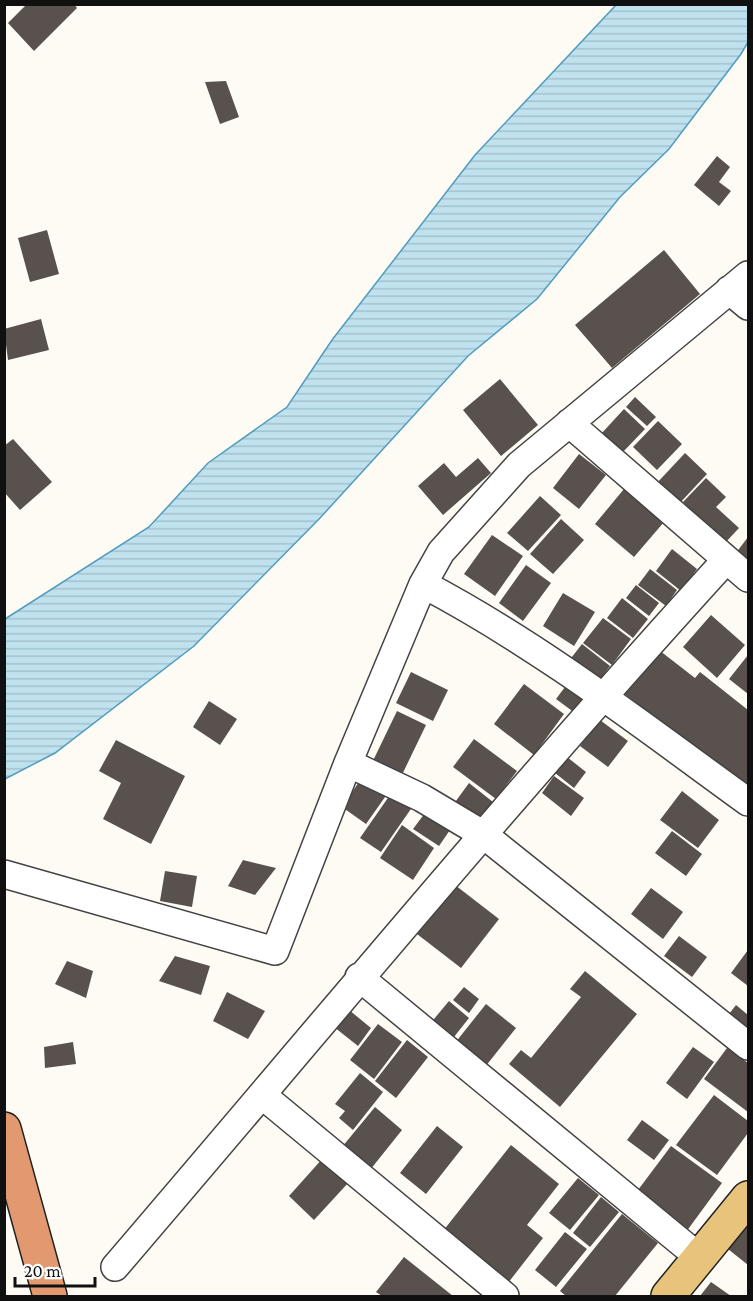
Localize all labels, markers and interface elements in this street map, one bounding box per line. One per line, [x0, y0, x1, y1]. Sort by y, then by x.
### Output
scale bar [15, 1250, 94, 1288]
text: 20 m [24, 1261, 61, 1281]

